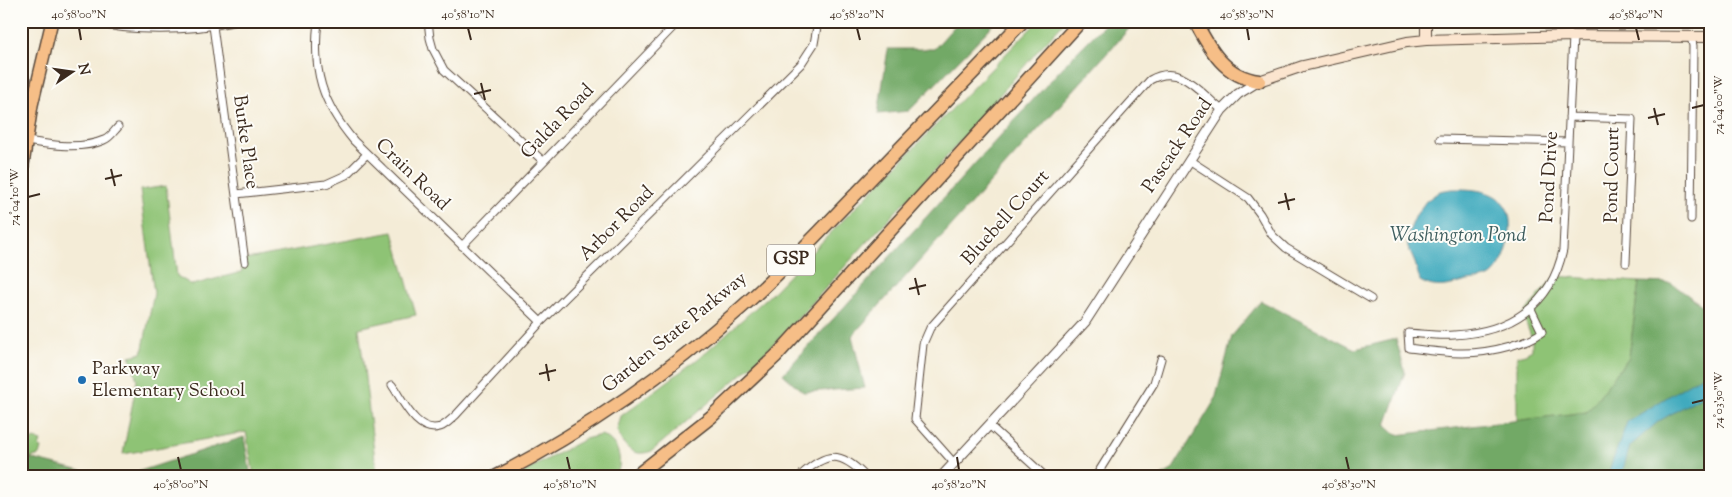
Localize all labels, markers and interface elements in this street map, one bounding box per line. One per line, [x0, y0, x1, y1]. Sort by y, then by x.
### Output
text: 40°58'00"N [52, 6, 107, 24]
text: 40°58'10"N [441, 6, 495, 24]
text: 40°58'20"N [830, 6, 885, 24]
text: 40°58'30"N [1220, 6, 1274, 24]
text: 40°58'40"N [1609, 6, 1663, 24]
north arrow [48, 48, 98, 98]
text: N [72, 62, 94, 77]
text: 74°04'00"W [1710, 75, 1728, 135]
street label: Galda Road [515, 78, 601, 166]
street label: Burke Place [225, 93, 265, 191]
street label: Pascack Road [1136, 93, 1220, 199]
street label: Pond Court [1599, 126, 1627, 223]
street label: Pond Drive [1534, 130, 1566, 224]
street label: Crain Road [369, 133, 455, 218]
street label: Bluebell Court [956, 164, 1057, 272]
text: 74°04'10"W [6, 168, 24, 226]
street label: Arbor Road [573, 180, 661, 268]
water label: Washington Pond [1390, 222, 1526, 251]
road number: GSP [767, 244, 815, 276]
street label: Garden State Parkway [597, 266, 754, 400]
place label: Parkway Elementary School [92, 356, 245, 405]
text: 74°03'50"W [1710, 371, 1728, 428]
marker: Parkway Elementary School [76, 374, 88, 386]
text: 40°58'00"N [154, 476, 209, 494]
text: 40°58'10"N [543, 476, 597, 494]
text: 40°58'20"N [932, 476, 987, 494]
text: 40°58'30"N [1322, 476, 1376, 494]

